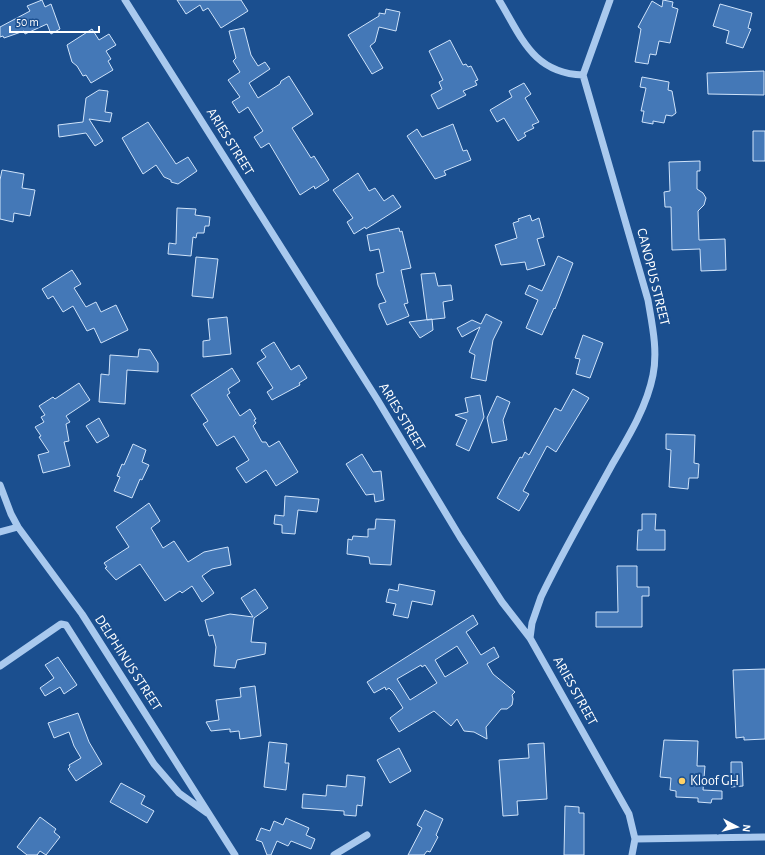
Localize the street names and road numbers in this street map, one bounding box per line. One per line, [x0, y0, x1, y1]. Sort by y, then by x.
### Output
street label: ARIES STREET [204, 106, 256, 178]
street label: CANOPUS STREET [634, 227, 672, 327]
street label: ARIES STREET [376, 381, 428, 454]
street label: DELPHINUS STREET [92, 613, 164, 713]
street label: ARIES STREET [550, 654, 600, 728]

